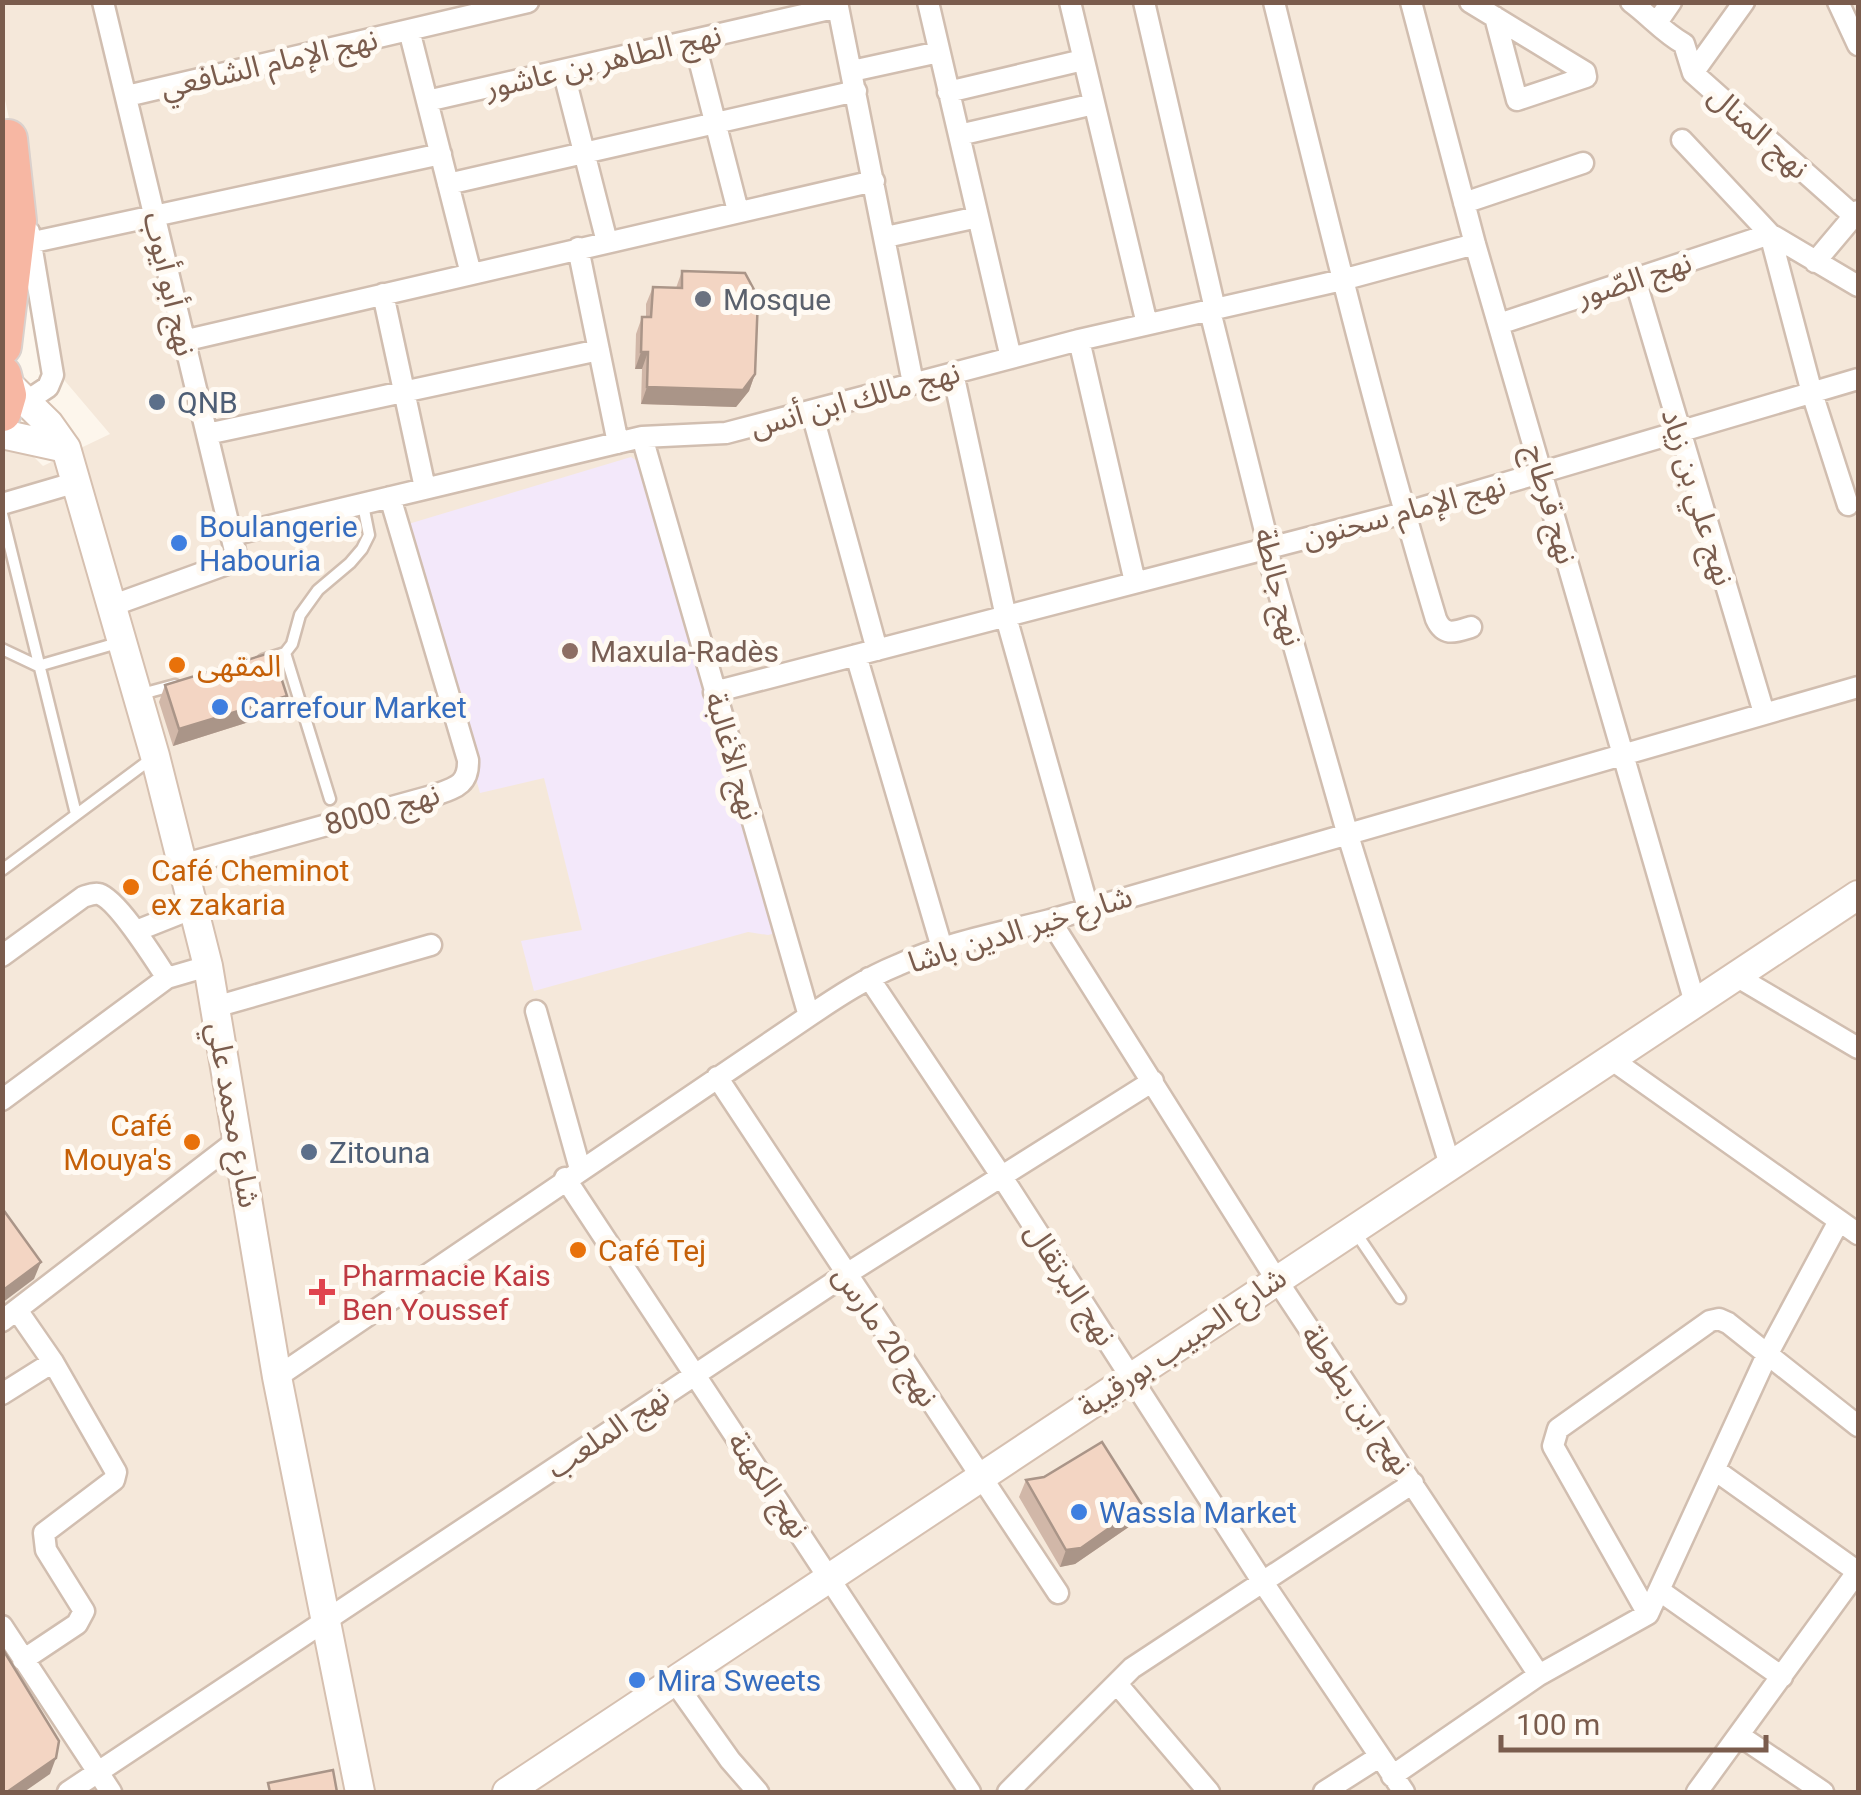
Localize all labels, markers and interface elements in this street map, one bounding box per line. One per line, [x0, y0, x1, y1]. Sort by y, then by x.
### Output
street label: نهج الطاهر بن عاشور [480, 17, 726, 110]
street label: نهج الإمام الشافعي [157, 21, 382, 111]
street label: نهج المنال [1698, 78, 1816, 190]
street label: نهج أبو أيوب [132, 208, 204, 361]
street label: نهج الصّور [1571, 244, 1697, 319]
place label: Mosque [723, 282, 831, 317]
marker: Mosque [692, 288, 714, 310]
street label: نهج مالك ابن أنس [746, 353, 965, 449]
place label: QNB [177, 385, 238, 420]
marker: QNB [146, 391, 168, 413]
street label: نهج علي بن زياد [1649, 404, 1742, 592]
street label: نهج قرطاج [1512, 440, 1585, 569]
street label: نهج الإمام سحنون [1299, 467, 1511, 560]
place label: Boulangerie Habouria [199, 509, 358, 578]
street label: نهج جالطة [1243, 524, 1311, 651]
marker: Boulangerie Habouria [168, 532, 190, 554]
place label: Maxula-Radès [590, 634, 779, 669]
marker: Maxula-Radès [559, 640, 581, 662]
place label: المقهى [197, 648, 281, 683]
marker: المقهى [166, 654, 188, 676]
street label: نهج الأغالبة [693, 688, 768, 825]
place label: Carrefour Market [240, 690, 467, 725]
marker: Carrefour Market [209, 696, 231, 718]
street label: نهج 8000 [321, 776, 445, 847]
place label: Café Cheminot ex zakaria [151, 853, 349, 922]
marker: Café Cheminot ex zakaria [120, 876, 142, 898]
street label: شارع خير الدين باشا [904, 878, 1138, 984]
street label: شارع محمد علي [195, 1020, 268, 1211]
place label: Café Mouya's [63, 1108, 172, 1177]
marker: Café Mouya's [181, 1131, 203, 1153]
place label: Zitouna [329, 1135, 430, 1170]
marker: Zitouna [298, 1141, 320, 1163]
street label: نهج البرتقال [1014, 1216, 1124, 1355]
place label: Café Tej [598, 1233, 706, 1268]
marker: Café Tej [567, 1239, 589, 1261]
place label: Pharmacie Kais Ben Youssef [342, 1258, 551, 1327]
street label: نهج 20 مارس [822, 1259, 946, 1416]
street label: شارع الحبيب بورقيبة [1071, 1259, 1296, 1429]
marker: Pharmacie Kais Ben Youssef [311, 1281, 333, 1303]
street label: نهج ابن بطوطة [1290, 1318, 1420, 1484]
street label: نهج الملعب [540, 1378, 679, 1490]
street label: نهج الكهنة [717, 1425, 817, 1548]
place label: Wassla Market [1099, 1495, 1297, 1530]
marker: Wassla Market [1068, 1501, 1090, 1523]
place label: Mira Sweets [657, 1663, 821, 1698]
marker: Mira Sweets [626, 1669, 648, 1691]
scale bar [1501, 1690, 1766, 1752]
text: 100 m [1516, 1707, 1600, 1742]

